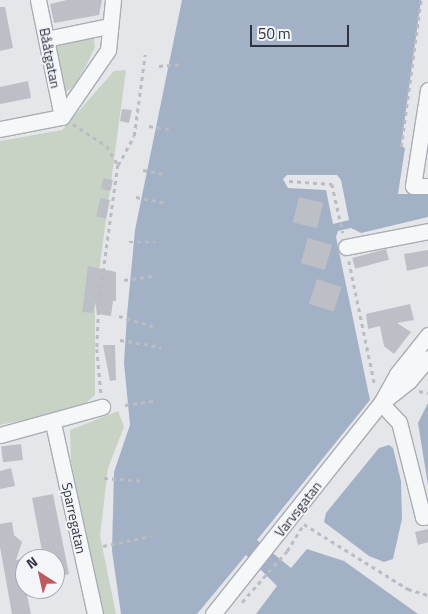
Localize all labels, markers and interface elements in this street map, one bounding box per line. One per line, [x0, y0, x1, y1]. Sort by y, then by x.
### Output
scale bar [253, 15, 352, 47]
text: 50 m [258, 22, 291, 45]
street label: Bååtgatan [36, 26, 64, 90]
street label: Varvsgatan [271, 478, 325, 540]
street label: Sparregatan [58, 481, 90, 555]
north arrow [15, 549, 65, 599]
text: N [22, 551, 42, 574]

